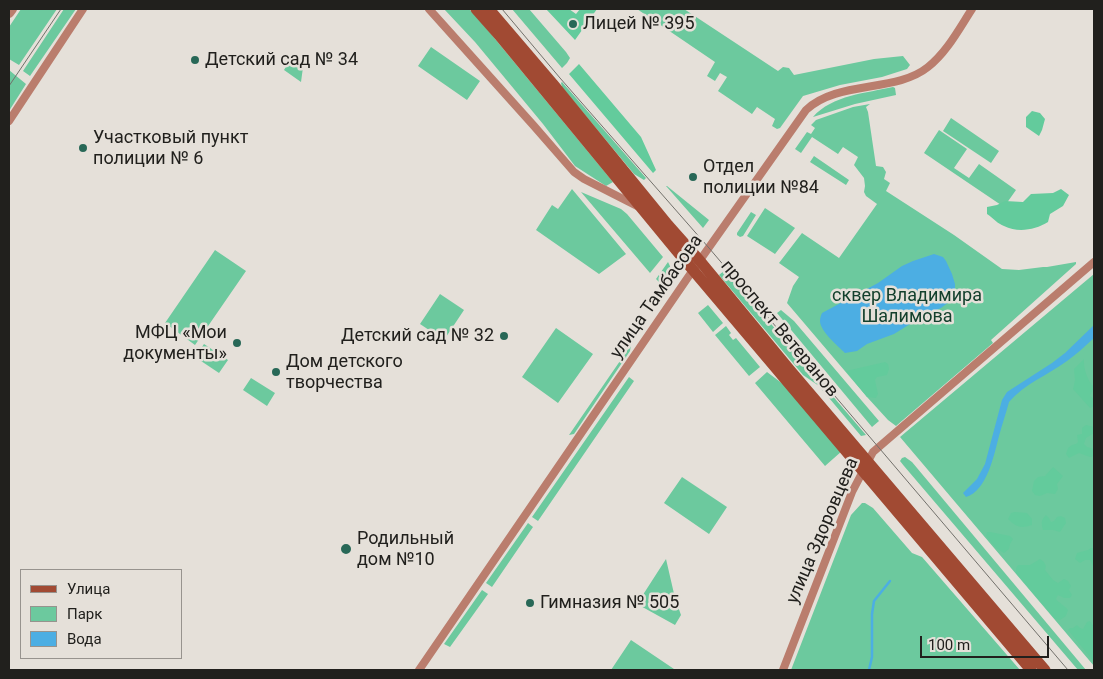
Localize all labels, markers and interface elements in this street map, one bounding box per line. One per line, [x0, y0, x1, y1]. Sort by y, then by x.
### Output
place label: Лицей № 395 [583, 13, 695, 35]
marker: Лицей № 395 [567, 18, 579, 30]
place label: Детский сад № 34 [205, 49, 358, 71]
marker: Детский сад № 34 [189, 54, 201, 66]
place label: Участковый пункт полиции № 6 [93, 127, 248, 170]
marker: Участковый пункт полиции № 6 [77, 142, 89, 154]
place label: Отдел полиции №84 [703, 156, 819, 198]
marker: Отдел полиции №84 [687, 171, 699, 183]
street label: улица Тамбасова [606, 231, 708, 363]
street label: проспект Ветеранов [715, 256, 843, 402]
park label: сквер Владимира Шалимова [832, 285, 982, 328]
place label: МФЦ «Мои документы» [123, 322, 227, 364]
place label: Детский сад № 32 [341, 325, 494, 347]
marker: Детский сад № 32 [498, 330, 510, 342]
marker: МФЦ «Мои документы» [231, 337, 243, 349]
place label: Дом детского творчества [286, 351, 403, 394]
marker: Дом детского творчества [270, 366, 282, 378]
street label: улица Здоровцева [782, 455, 864, 607]
place label: Родильный дом №10 [357, 528, 454, 570]
marker: Родильный дом №10 [339, 542, 353, 556]
legend [20, 569, 182, 659]
text: Улица [67, 580, 110, 598]
place label: Гимназия № 505 [540, 592, 679, 614]
marker: Гимназия № 505 [524, 597, 536, 609]
text: Парк [67, 605, 102, 623]
scale bar [923, 626, 1052, 658]
text: Вода [67, 630, 102, 648]
text: 100 m [928, 636, 970, 654]

